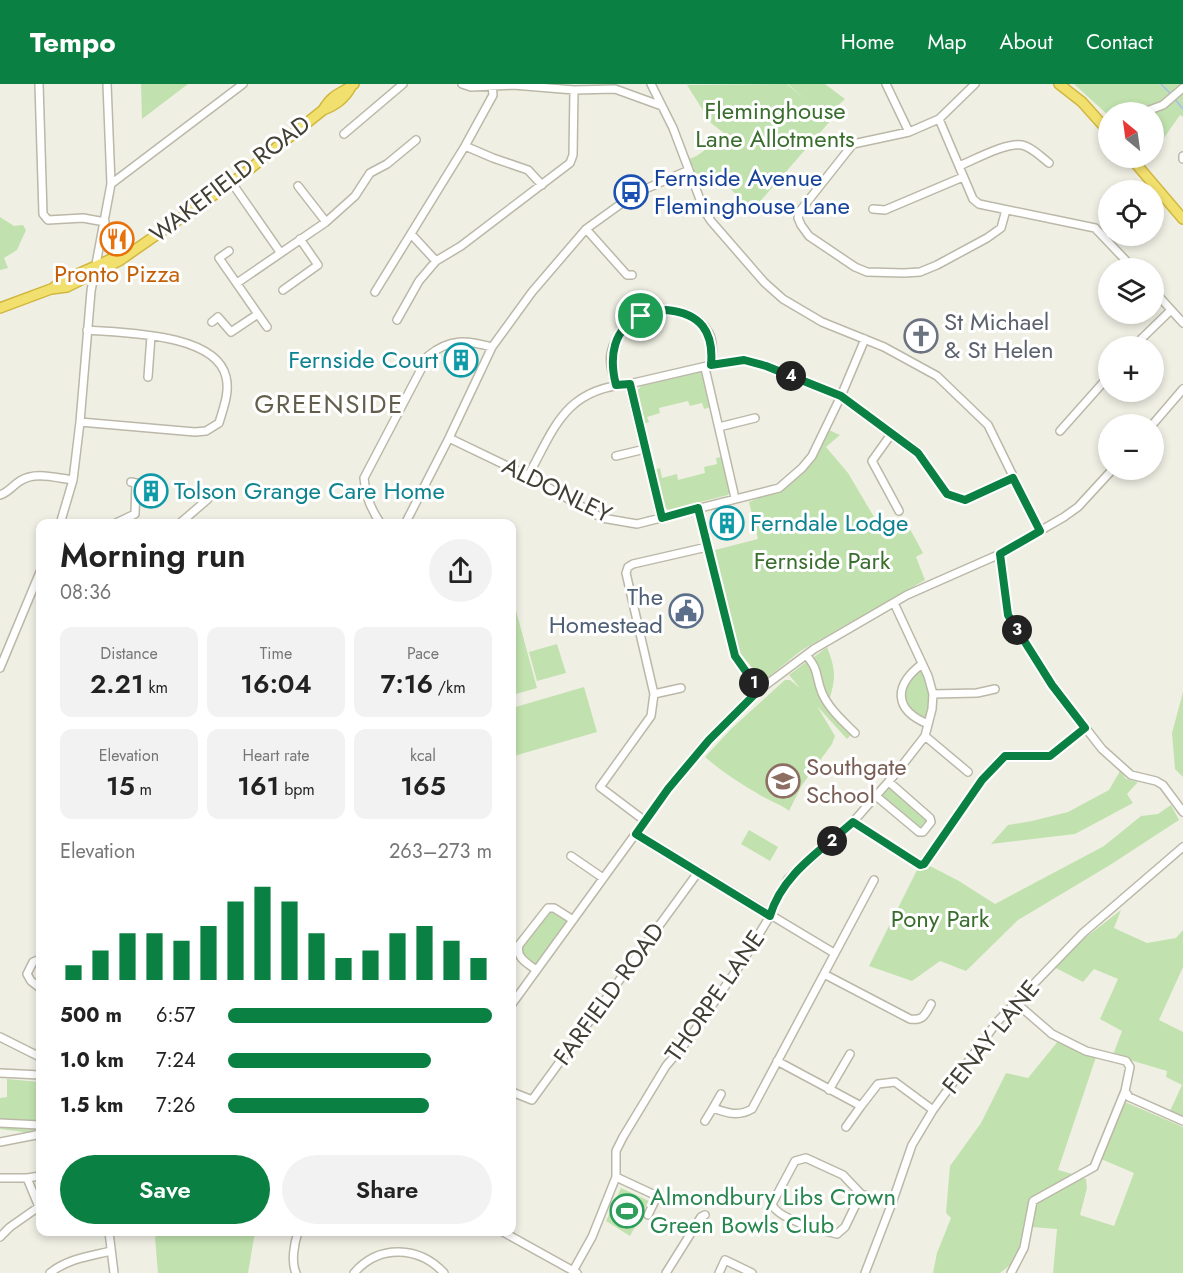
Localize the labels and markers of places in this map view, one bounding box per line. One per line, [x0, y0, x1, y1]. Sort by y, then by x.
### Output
place label: Fernside Avenue Fleminghouse Lane [654, 160, 850, 223]
bus stop icon: Fernside Avenue Fleminghouse Lane [613, 174, 649, 210]
restaurant icon: Pronto Pizza [99, 221, 135, 257]
place label: Pronto Pizza [54, 256, 180, 291]
pin [615, 290, 666, 341]
place label: St Michael & St Helen [944, 304, 1054, 367]
church icon: St Michael & St Helen [903, 318, 939, 354]
place label: Fernside Court [288, 342, 438, 377]
building icon: Fernside Court [443, 342, 479, 378]
pin: 4 [776, 361, 806, 391]
building icon: Tolson Grange Care Home [133, 473, 169, 509]
place label: Tolson Grange Care Home [174, 473, 445, 508]
building icon: Ferndale Lodge [709, 505, 745, 541]
place label: Ferndale Lodge [750, 505, 908, 540]
place label: The Homestead [549, 579, 663, 642]
public building icon: The Homestead [668, 593, 704, 629]
pin: 3 [1002, 615, 1032, 645]
pin: 1 [739, 668, 769, 698]
place label: Southgate School [806, 749, 907, 812]
school or university icon: Southgate School [765, 763, 801, 799]
pin: 2 [817, 826, 847, 856]
place label: Almondbury Libs Crown Green Bowls Club [650, 1179, 896, 1242]
sports icon: Almondbury Libs Crown Green Bowls Club [609, 1193, 645, 1229]

